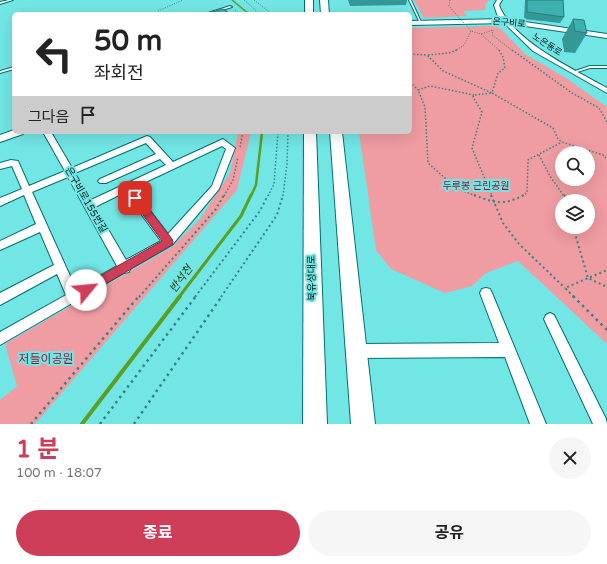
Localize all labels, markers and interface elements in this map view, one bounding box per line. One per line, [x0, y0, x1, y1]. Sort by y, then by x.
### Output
street label: 은구비로 [492, 16, 526, 30]
text: 50 m [94, 24, 162, 58]
icon: left [28, 28, 80, 80]
street label: 노은동로 [530, 31, 564, 59]
text: 좌회전 [94, 62, 144, 84]
icon: arrive [77, 104, 99, 126]
text: 그다음 [28, 108, 69, 126]
map controls [555, 146, 595, 234]
button: search [555, 146, 595, 186]
street label: 은구비로155번길 [62, 165, 110, 235]
park label: 두루봉 근린공원 [443, 180, 510, 192]
pin [118, 181, 152, 215]
icon: arrive [124, 187, 146, 209]
button: layers [555, 194, 595, 234]
street label: 북유성대로 [306, 255, 318, 301]
water label: 반석천 [167, 261, 196, 295]
position arrow [65, 269, 107, 311]
park label: 저들이공원 [18, 352, 74, 366]
text: 1 분 [16, 435, 59, 464]
button: close [549, 437, 591, 479]
text: 100 m · 18:07 [16, 465, 102, 481]
button: 종료 [16, 510, 300, 556]
button: 공유 [308, 510, 591, 556]

